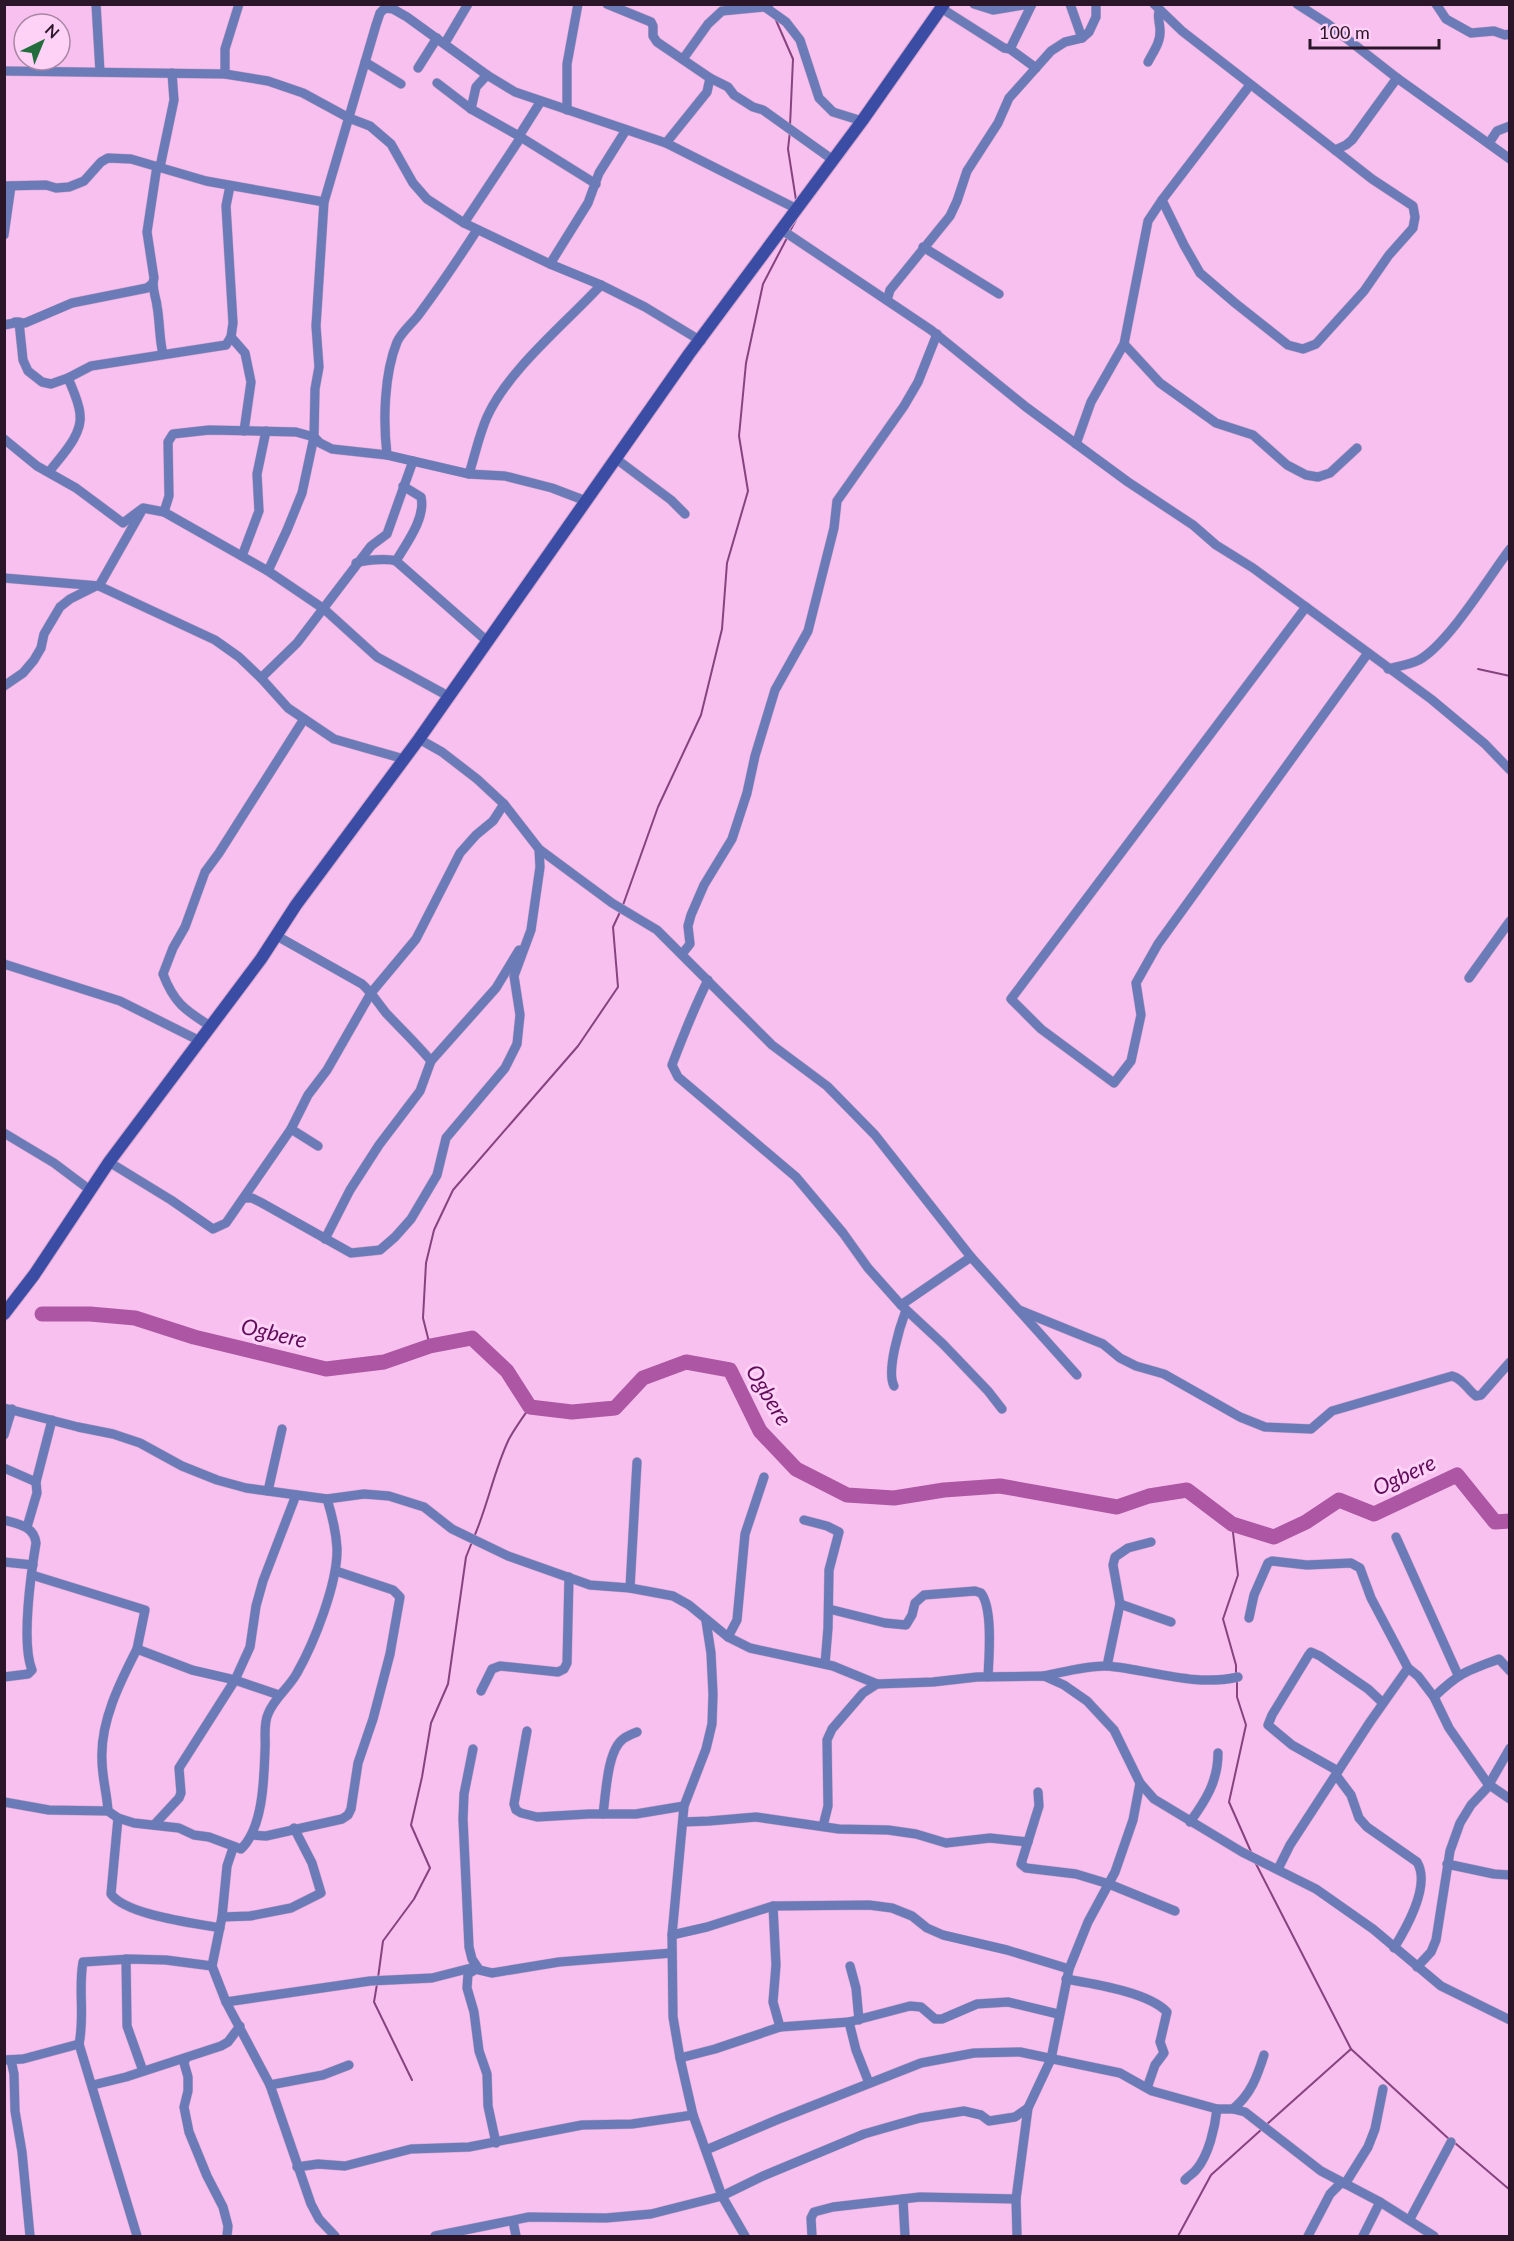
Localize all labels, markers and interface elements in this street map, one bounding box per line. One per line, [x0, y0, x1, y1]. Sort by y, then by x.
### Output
north arrow [12, 12, 72, 72]
scale bar [1310, 12, 1439, 50]
text: N [42, 20, 64, 42]
text: 100 m [1319, 21, 1370, 43]
water label: Ogbere [239, 1312, 310, 1353]
water label: Ogbere [741, 1359, 798, 1430]
water label: Ogbere [1368, 1448, 1440, 1501]

